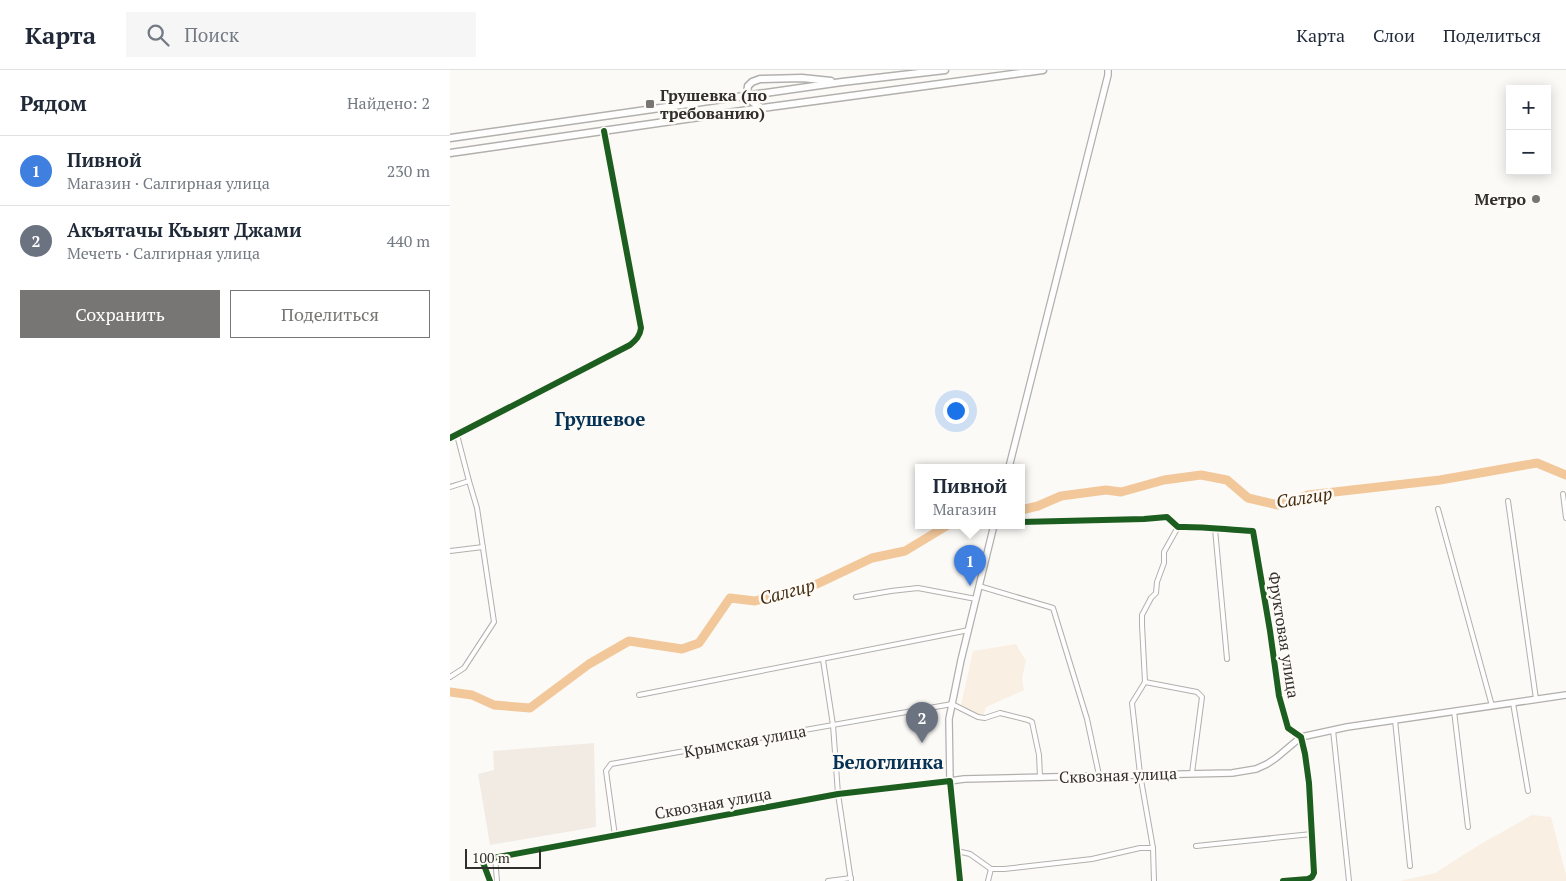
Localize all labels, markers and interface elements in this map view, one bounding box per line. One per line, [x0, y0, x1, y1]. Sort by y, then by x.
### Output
search box [126, 12, 476, 57]
text: Карта [25, 19, 96, 51]
icon: search [144, 21, 172, 49]
text: Поиск [184, 22, 239, 47]
text: Карта [1296, 23, 1345, 47]
text: Слои [1373, 23, 1415, 47]
text: Поделиться [1443, 23, 1541, 47]
place label: Грушевка (по требованию) [660, 84, 768, 124]
map controls [1506, 85, 1551, 175]
button: + [1506, 85, 1551, 130]
text: Рядом [20, 89, 87, 117]
text: Найдено: 2 [347, 92, 430, 114]
marker: Грушевка (по требованию) [644, 98, 656, 110]
button: − [1506, 130, 1551, 175]
text: Пивной [67, 147, 142, 172]
text: 1 [31, 160, 41, 182]
text: 230 m [387, 160, 430, 182]
text: Магазин · Салгирная улица [67, 172, 270, 194]
place label: Метро [1475, 188, 1526, 210]
marker: Метро [1530, 193, 1542, 205]
text: Акъятачы Къыят Джами [67, 217, 302, 242]
text: 2 [31, 230, 41, 252]
text: 440 m [387, 230, 430, 252]
text: Мечеть · Салгирная улица [67, 242, 260, 264]
button: Сохранить [20, 290, 220, 338]
button: Поделиться [230, 290, 430, 338]
your location [943, 398, 969, 424]
district label: Грушевое [555, 406, 645, 431]
popup [915, 464, 1025, 529]
text: Пивной [933, 473, 1007, 498]
water label: Салгир [1274, 481, 1334, 513]
text: Магазин [933, 498, 997, 520]
pin: 1 [954, 545, 986, 586]
street label: Фруктовая улица [1263, 570, 1305, 700]
water label: Салгир [757, 572, 818, 610]
pin: 2 [906, 702, 938, 743]
street label: Крымская улица [682, 719, 808, 763]
district label: Белоглинка [832, 749, 944, 774]
street label: Сквозная улица [1059, 762, 1177, 788]
street label: Сквозная улица [653, 782, 773, 824]
scale bar [465, 846, 541, 869]
text: 100 m [472, 848, 510, 867]

